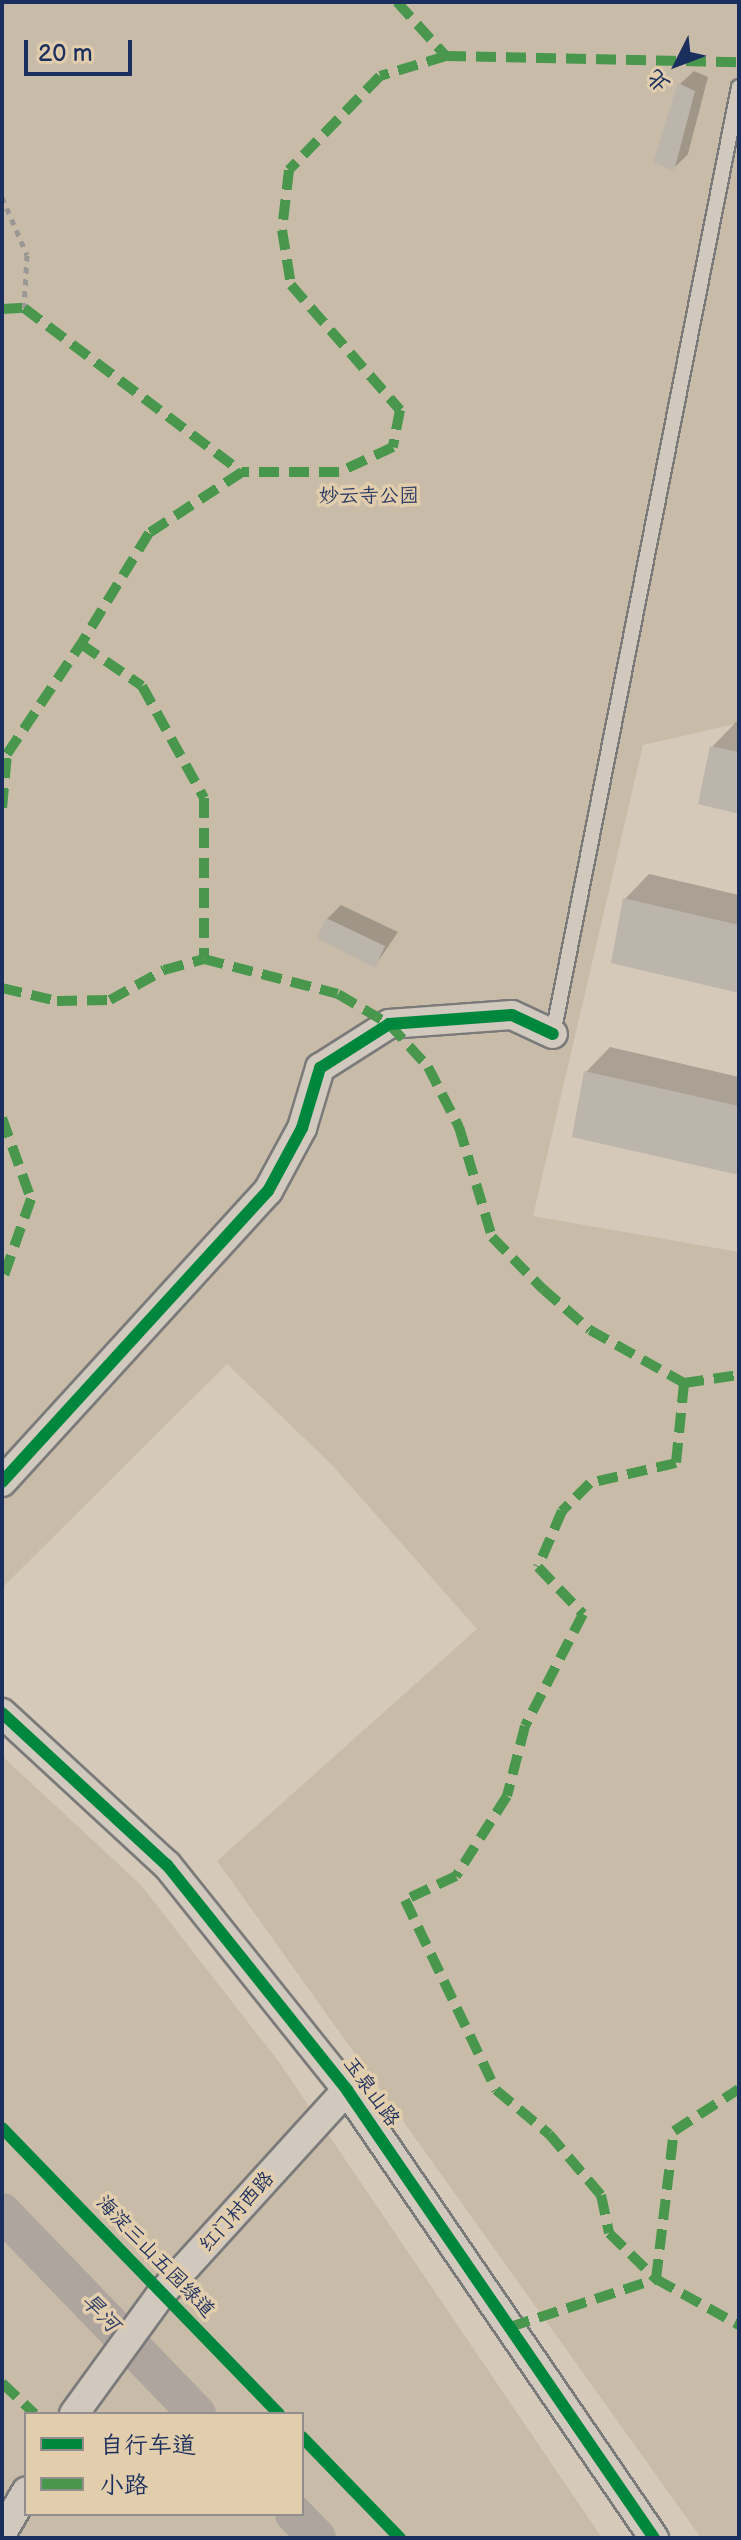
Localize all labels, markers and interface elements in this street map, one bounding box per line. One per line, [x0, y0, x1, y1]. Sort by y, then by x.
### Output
scale bar [28, 24, 136, 74]
north arrow [637, 24, 717, 104]
text: 20 m [38, 39, 93, 68]
text: 北 [641, 63, 676, 98]
park label: 妙云寺公园 [319, 484, 419, 508]
street label: 玉泉山路 [338, 2053, 404, 2131]
street label: 红门村西路 [195, 2167, 279, 2257]
street label: 海淀三山五园绿道 [91, 2191, 219, 2323]
water label: 旱河 [75, 2288, 125, 2338]
legend [24, 2412, 304, 2516]
text: 自行车道 [100, 2431, 196, 2460]
text: 小路 [100, 2471, 148, 2500]

